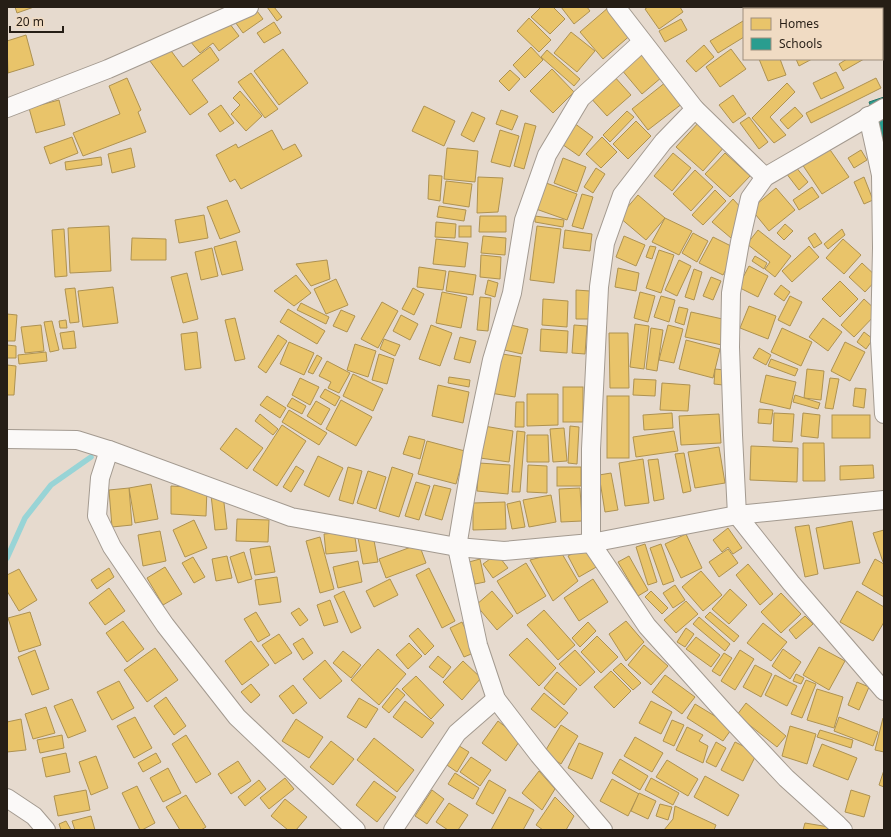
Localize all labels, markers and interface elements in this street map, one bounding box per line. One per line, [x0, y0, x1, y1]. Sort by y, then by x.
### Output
scale bar [10, 8, 63, 34]
legend [743, 8, 883, 60]
text: 20 m [16, 13, 44, 30]
text: Homes [779, 15, 819, 32]
text: Schools [779, 35, 822, 52]

